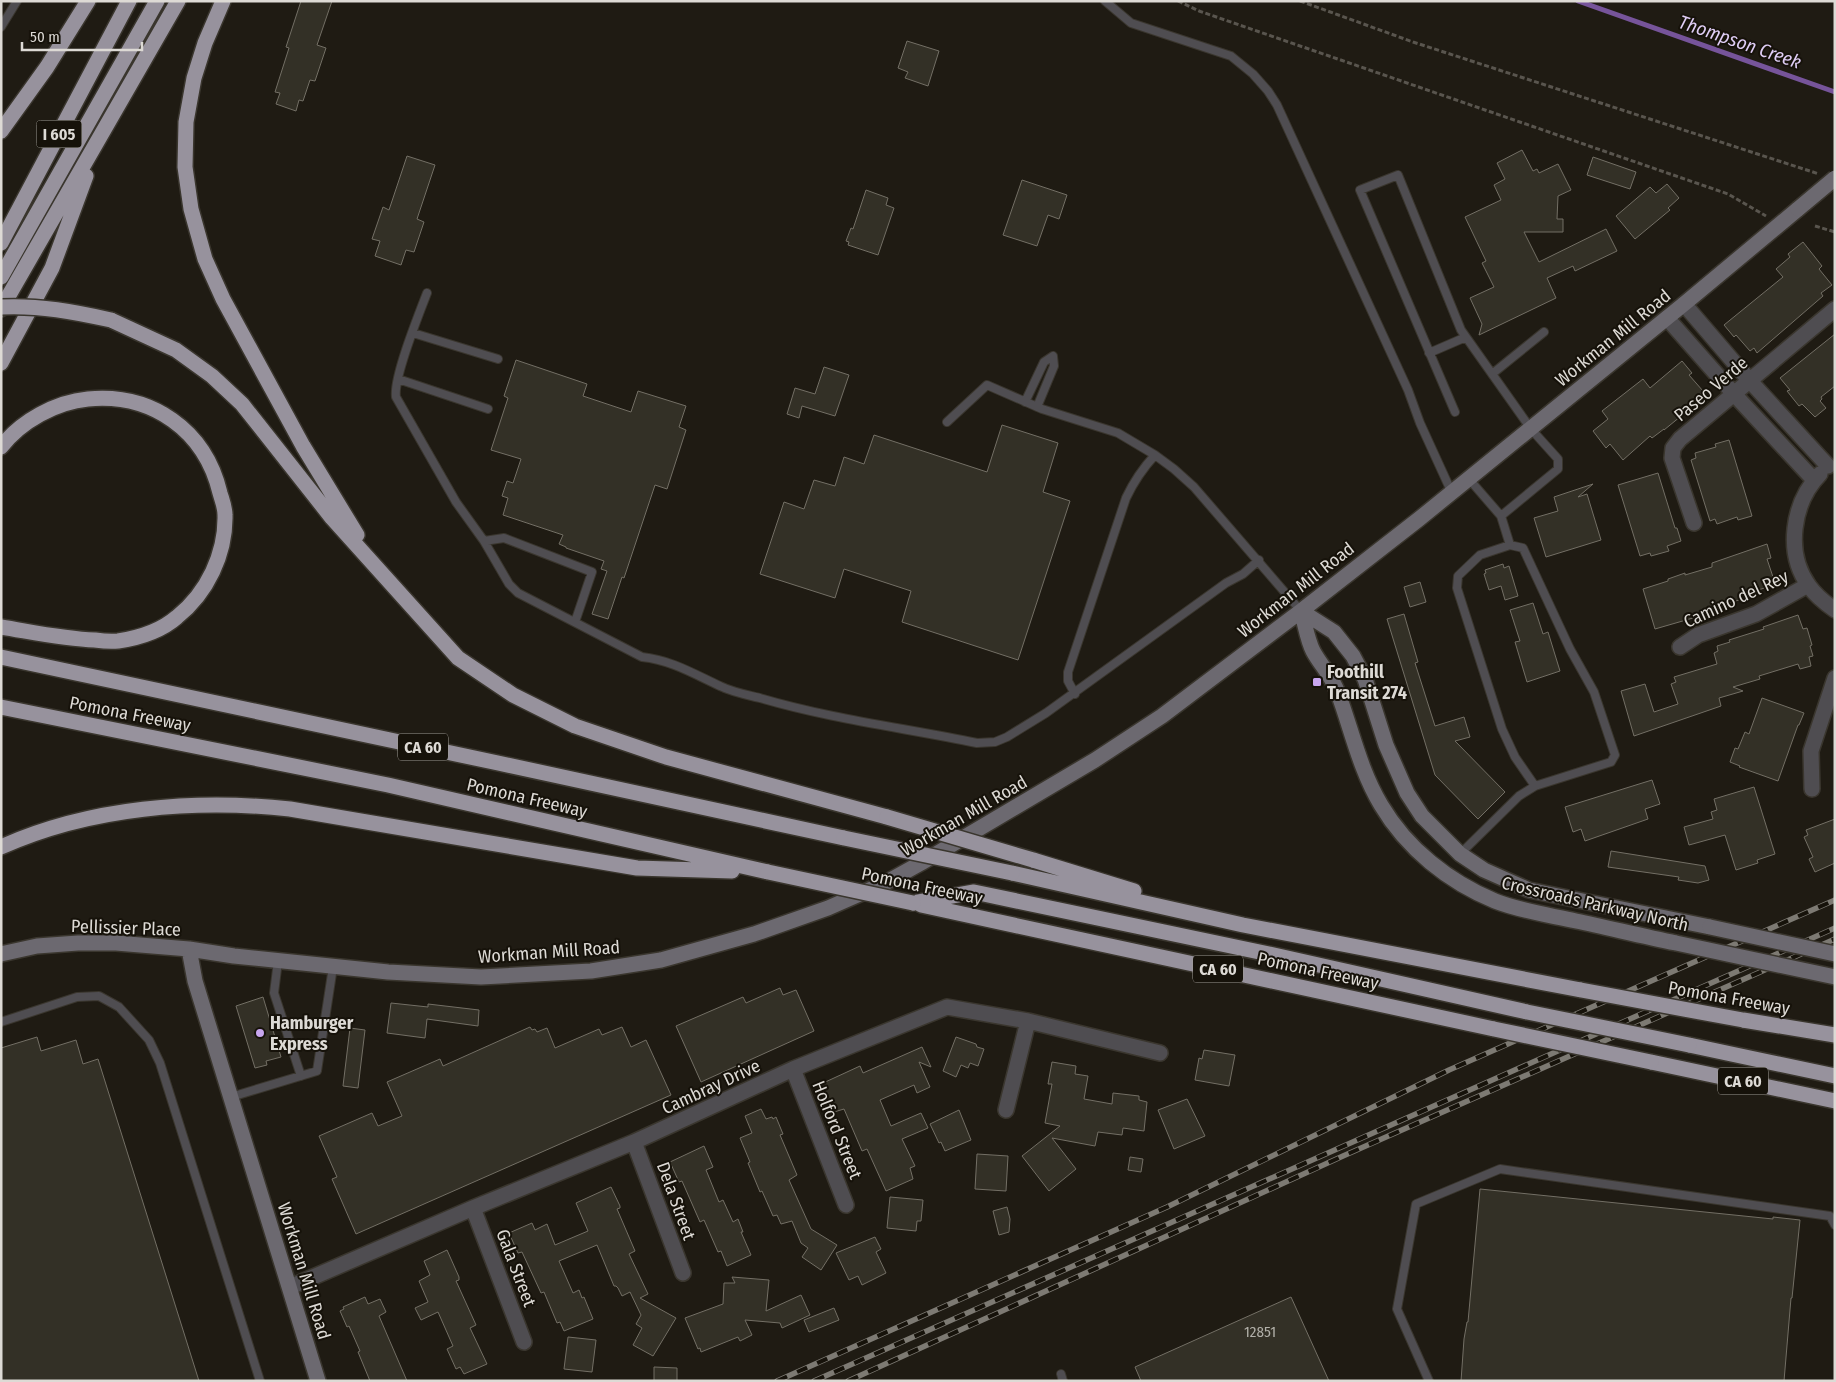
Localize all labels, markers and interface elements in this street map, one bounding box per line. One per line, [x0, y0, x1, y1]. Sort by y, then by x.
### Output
water label: Thompson Creek [1676, 10, 1804, 74]
scale bar [22, 20, 142, 52]
text: 50 m [30, 28, 60, 46]
road number: I 605 [36, 120, 82, 148]
street label: Workman Mill Road [1551, 285, 1675, 391]
street label: Paseo Verde [1670, 352, 1752, 426]
street label: Workman Mill Road [1233, 538, 1359, 642]
street label: Camino del Rey [1680, 565, 1792, 633]
place label: Foothill Transit 274 [1327, 661, 1407, 704]
marker: Foothill Transit 274 [1311, 676, 1323, 688]
street label: Pomona Freeway [67, 691, 193, 737]
road number: CA 60 [398, 734, 448, 760]
street label: Workman Mill Road [897, 771, 1031, 861]
street label: Pomona Freeway [465, 773, 589, 823]
street label: Pomona Freeway [859, 862, 985, 910]
street label: Crossroads Parkway North [1499, 872, 1691, 936]
street label: Pellissier Place [71, 915, 181, 941]
street label: Workman Mill Road [477, 936, 621, 968]
street label: Pomona Freeway [1255, 947, 1381, 995]
road number: CA 60 [1193, 956, 1243, 982]
street label: Pomona Freeway [1666, 976, 1792, 1020]
place label: Hamburger Express [270, 1012, 354, 1055]
marker: Hamburger Express [254, 1027, 266, 1039]
street label: Cambray Drive [658, 1055, 764, 1119]
road number: CA 60 [1718, 1068, 1768, 1094]
street label: Holford Street [807, 1078, 867, 1182]
street label: Dela Street [652, 1159, 700, 1243]
street label: Workman Mill Road [273, 1200, 335, 1342]
street label: Gala Street [491, 1226, 541, 1310]
house number: 12851 [1244, 1323, 1276, 1341]

